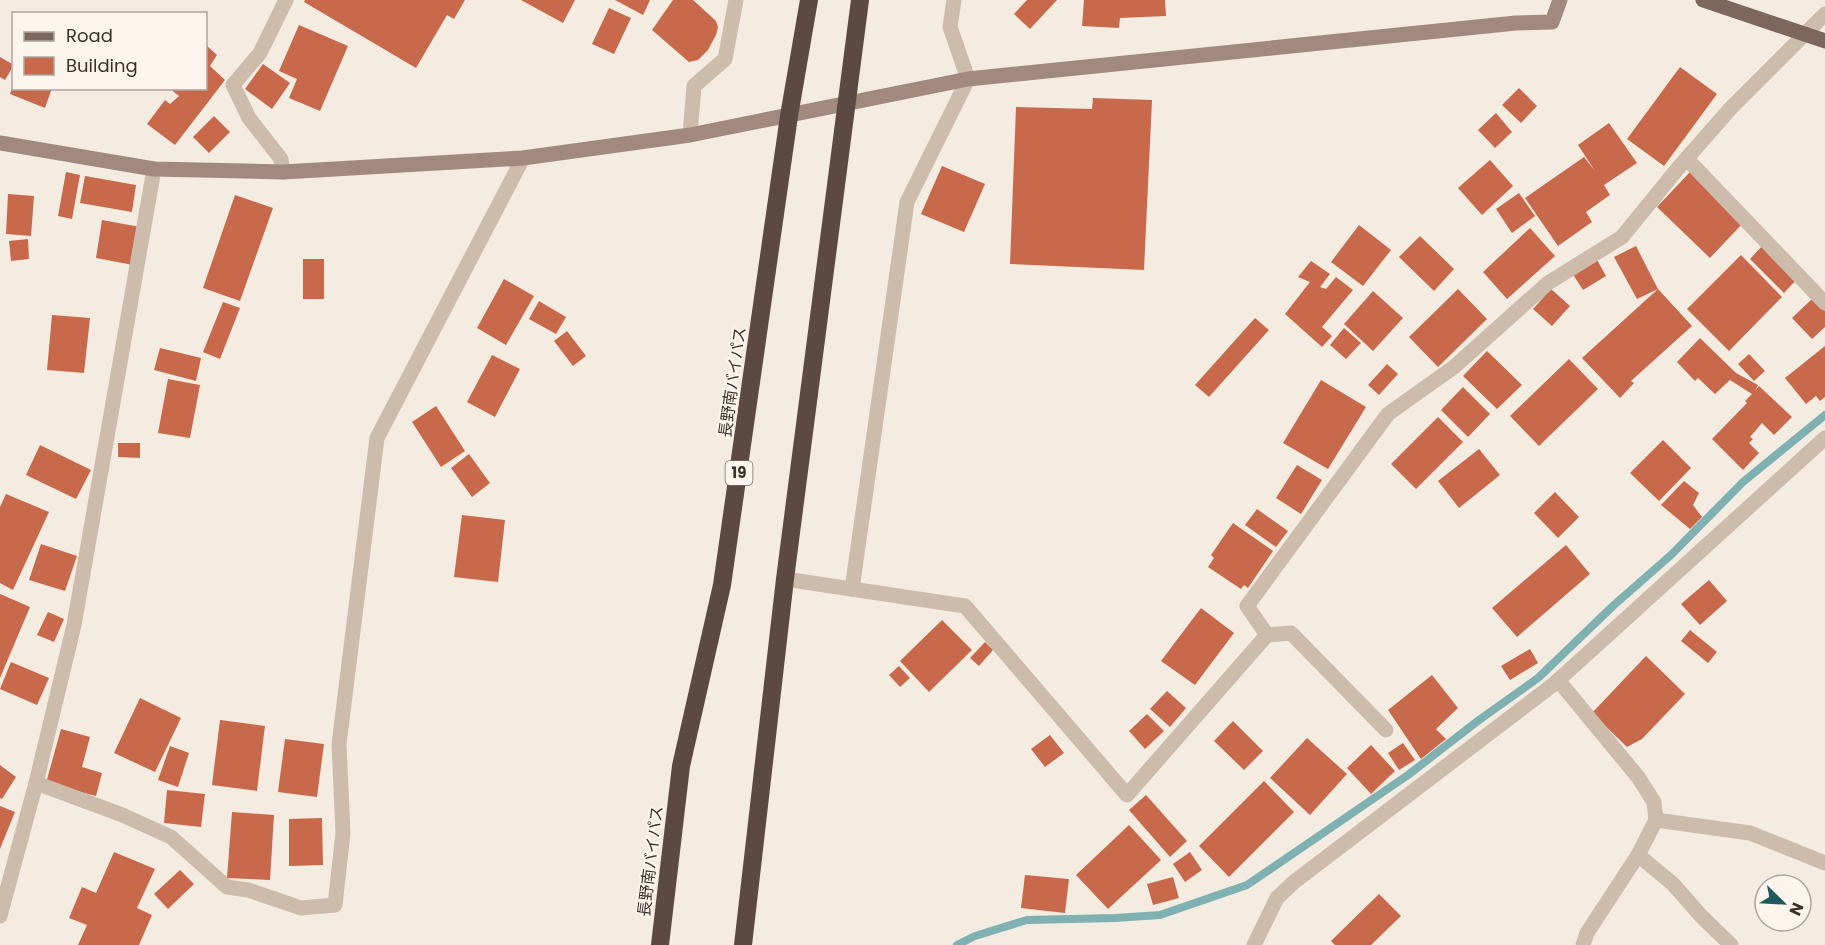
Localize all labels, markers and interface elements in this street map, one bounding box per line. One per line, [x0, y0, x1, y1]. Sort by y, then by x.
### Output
legend [12, 12, 207, 90]
text: Road [66, 23, 113, 48]
text: Building [66, 53, 138, 78]
street label: 長野南バイパス [713, 325, 752, 439]
road number: 19 [726, 461, 752, 485]
street label: 長野南バイパス [632, 804, 669, 918]
north arrow [1753, 873, 1813, 933]
text: N [1783, 899, 1809, 919]

